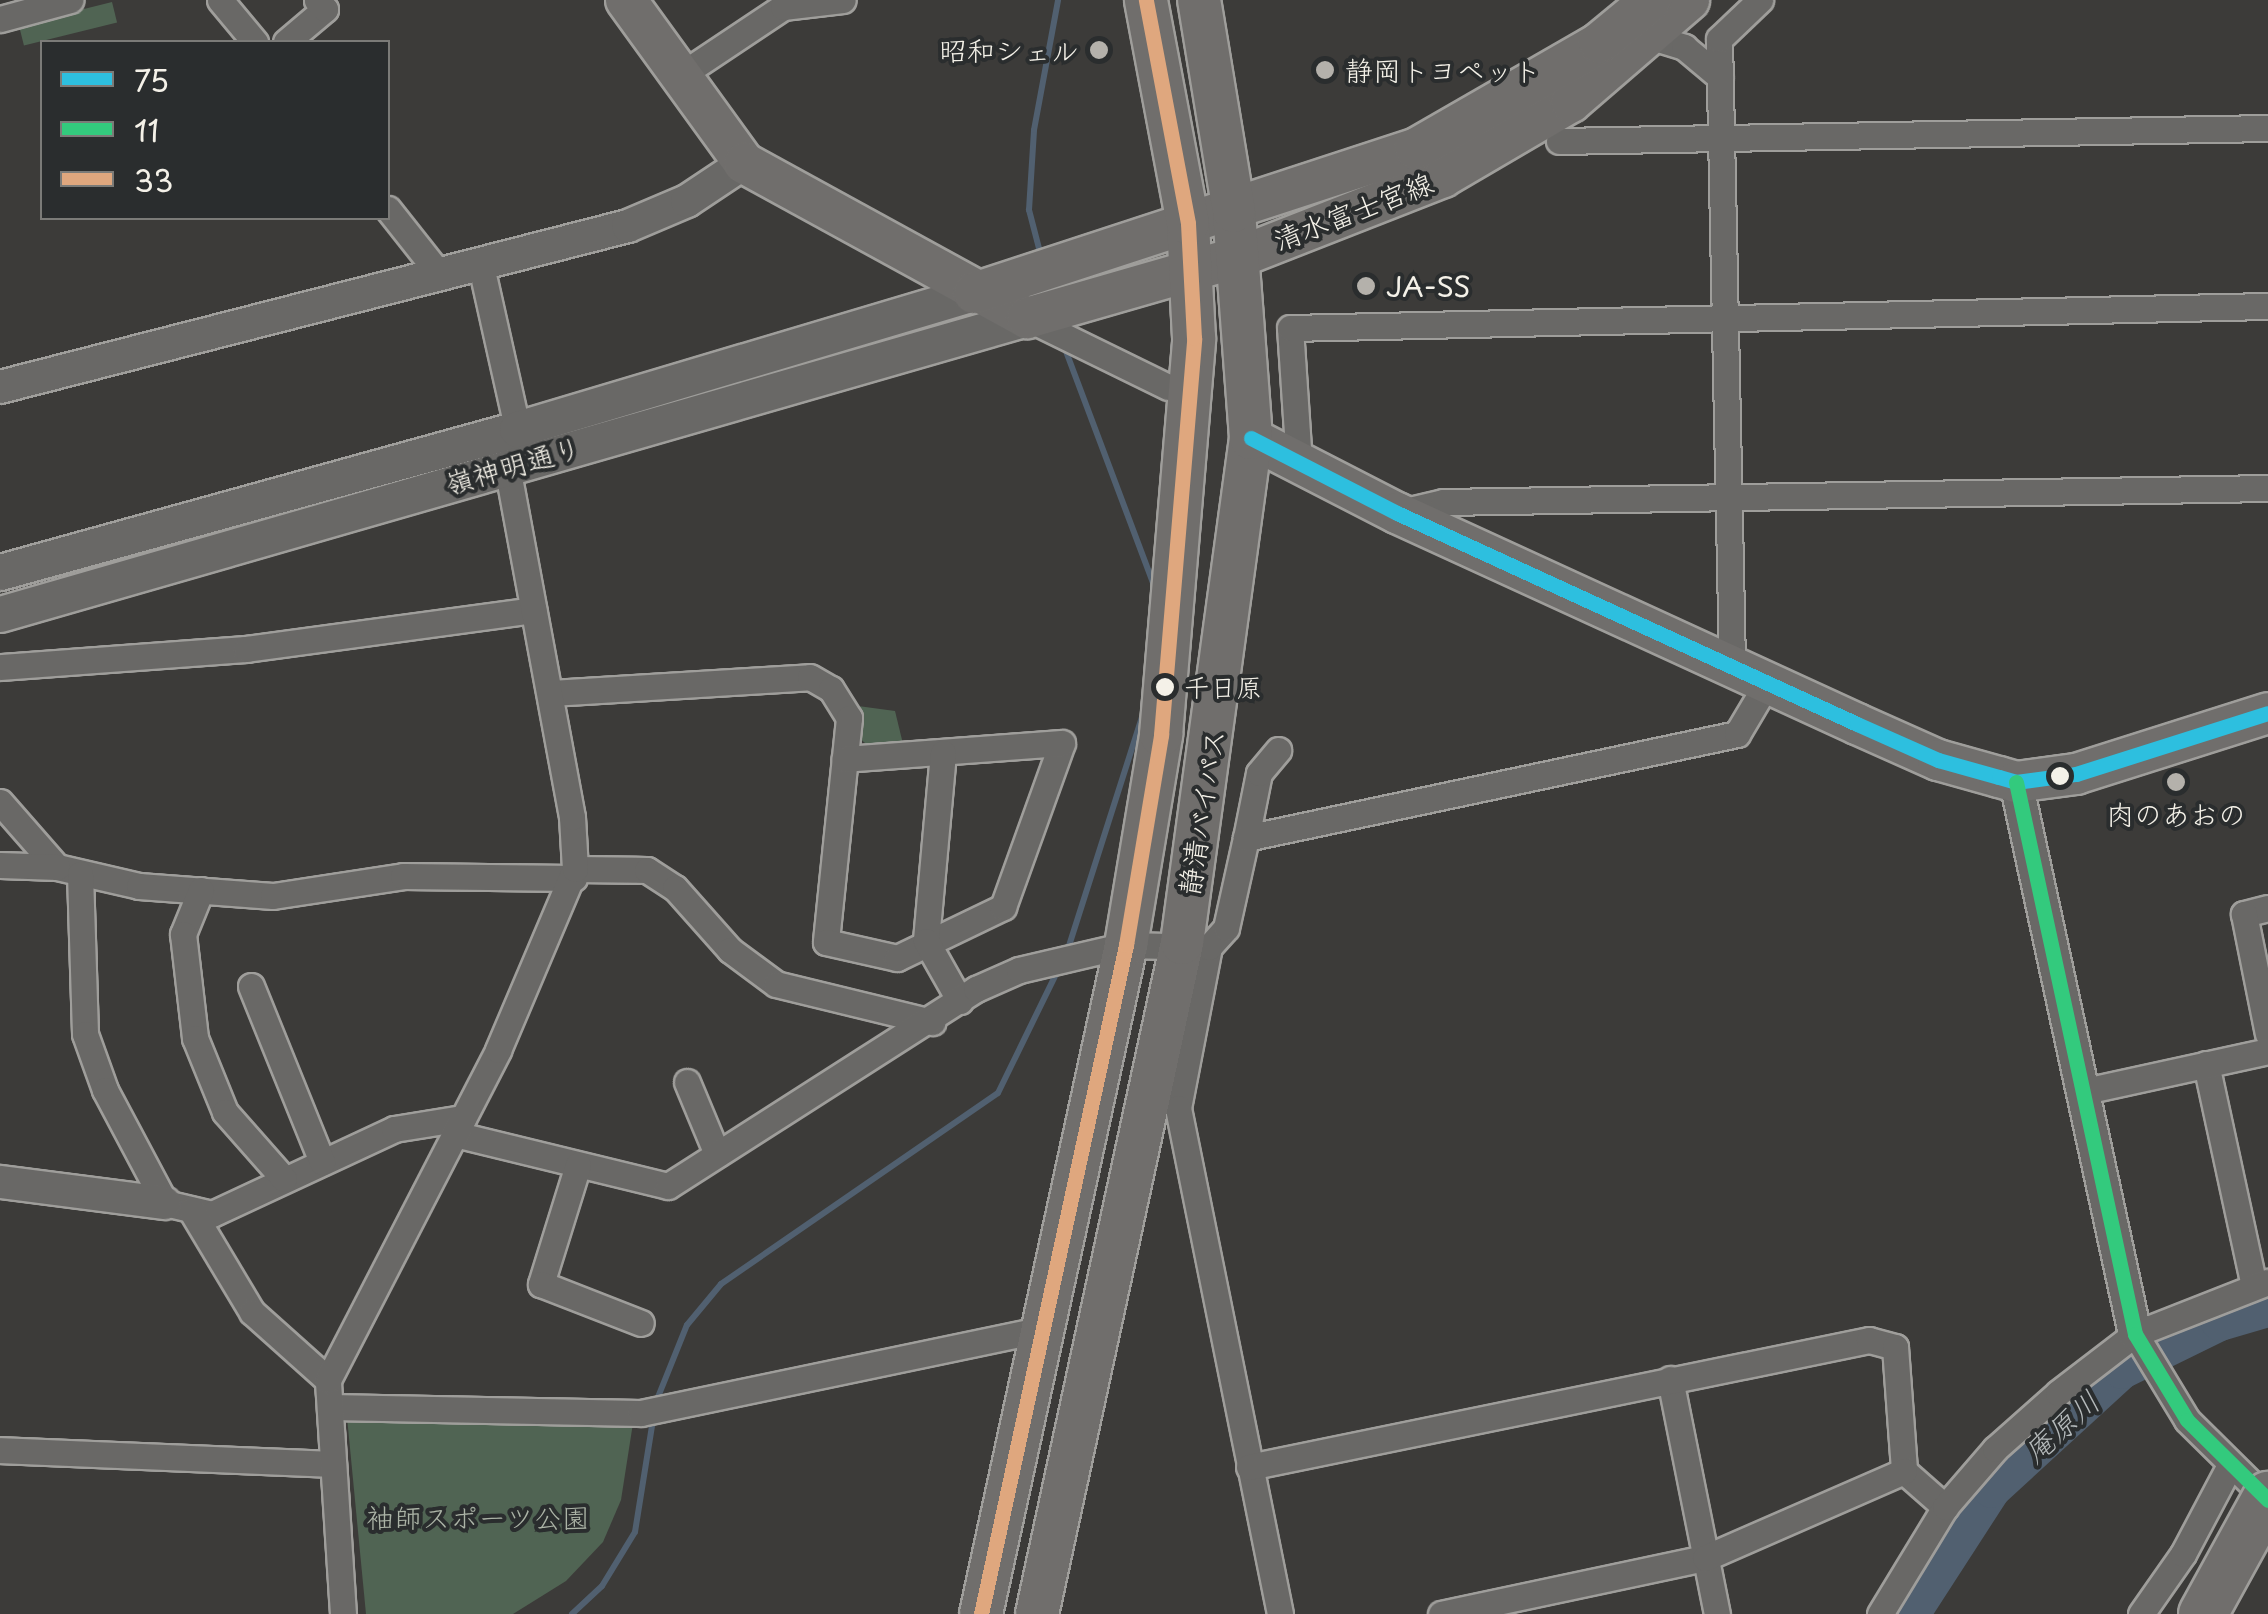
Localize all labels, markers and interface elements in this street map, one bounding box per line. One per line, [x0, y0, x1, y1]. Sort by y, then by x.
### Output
place label: 昭和シェル [939, 33, 1079, 67]
marker: 昭和シェル [1088, 39, 1110, 61]
legend [40, 40, 390, 220]
place label: 静岡トヨペット [1345, 53, 1541, 87]
text: 75 [134, 57, 169, 102]
marker: 静岡トヨペット [1314, 59, 1336, 81]
text: 11 [134, 107, 159, 152]
text: 33 [134, 157, 173, 202]
street label: 清水富士宮線 [1269, 165, 1437, 257]
place label: JA-SS [1386, 269, 1471, 303]
marker: JA-SS [1355, 275, 1377, 297]
street label: 嶺神明通り [441, 430, 585, 500]
place label: 千日原 [1184, 671, 1262, 703]
marker: 千日原 [1155, 677, 1175, 697]
street label: 静清バイパス [1171, 726, 1231, 898]
unlabelled marker [2050, 766, 2070, 786]
marker: 肉のあおの [2165, 771, 2187, 793]
place label: 肉のあおの [2106, 797, 2246, 831]
water label: 庵原川 [2016, 1383, 2106, 1469]
park label: 袖師スポーツ公園 [366, 1500, 590, 1534]

